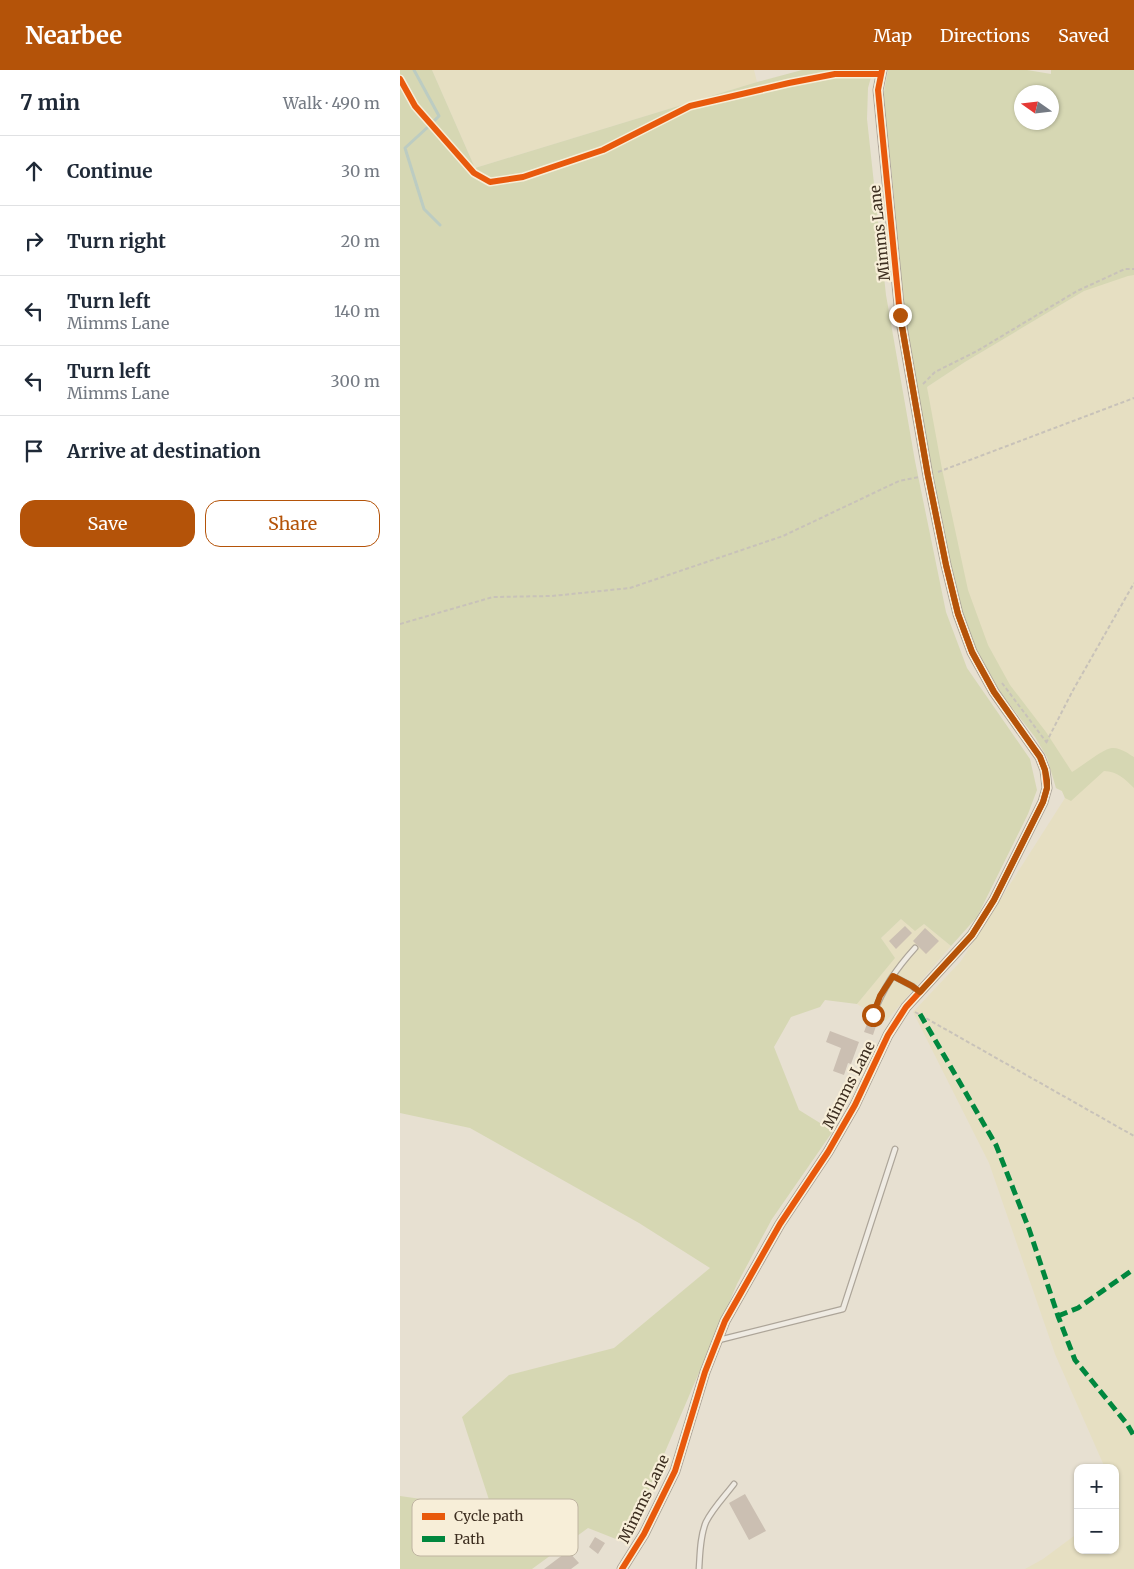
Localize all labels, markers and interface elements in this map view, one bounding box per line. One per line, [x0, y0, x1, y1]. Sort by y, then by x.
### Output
text: Nearbee [25, 20, 122, 51]
text: Map [874, 24, 912, 47]
text: Directions [940, 24, 1030, 47]
text: Saved [1058, 24, 1109, 47]
north arrow [1014, 85, 1059, 130]
text: 7 min [20, 89, 80, 116]
text: Walk · 490 m [283, 93, 380, 113]
icon: ahead [20, 157, 48, 185]
text: Continue [67, 159, 153, 183]
text: 30 m [341, 161, 380, 181]
street label: Mimms Lane [865, 184, 894, 282]
icon: right [20, 227, 48, 255]
text: Turn right [67, 229, 166, 253]
text: 20 m [341, 231, 380, 251]
text: Turn left [67, 289, 151, 313]
icon: left [20, 297, 48, 325]
text: 140 m [334, 301, 380, 321]
route end [889, 304, 912, 327]
text: Mimms Lane [67, 313, 169, 333]
text: Turn left [67, 359, 151, 383]
icon: left [20, 367, 48, 395]
text: 300 m [331, 371, 380, 391]
text: Mimms Lane [67, 383, 169, 403]
icon: arrive [20, 437, 48, 465]
text: Arrive at destination [67, 439, 261, 463]
button: Save [20, 500, 195, 547]
button: Share [205, 500, 380, 547]
route start [862, 1004, 885, 1027]
street label: Mimms Lane [818, 1038, 879, 1132]
street label: Mimms Lane [614, 1451, 673, 1546]
map controls [1074, 1464, 1119, 1554]
button: + [1074, 1464, 1119, 1509]
legend [412, 1499, 578, 1556]
text: Cycle path [454, 1507, 524, 1525]
button: − [1074, 1509, 1119, 1554]
text: Path [454, 1530, 485, 1548]

